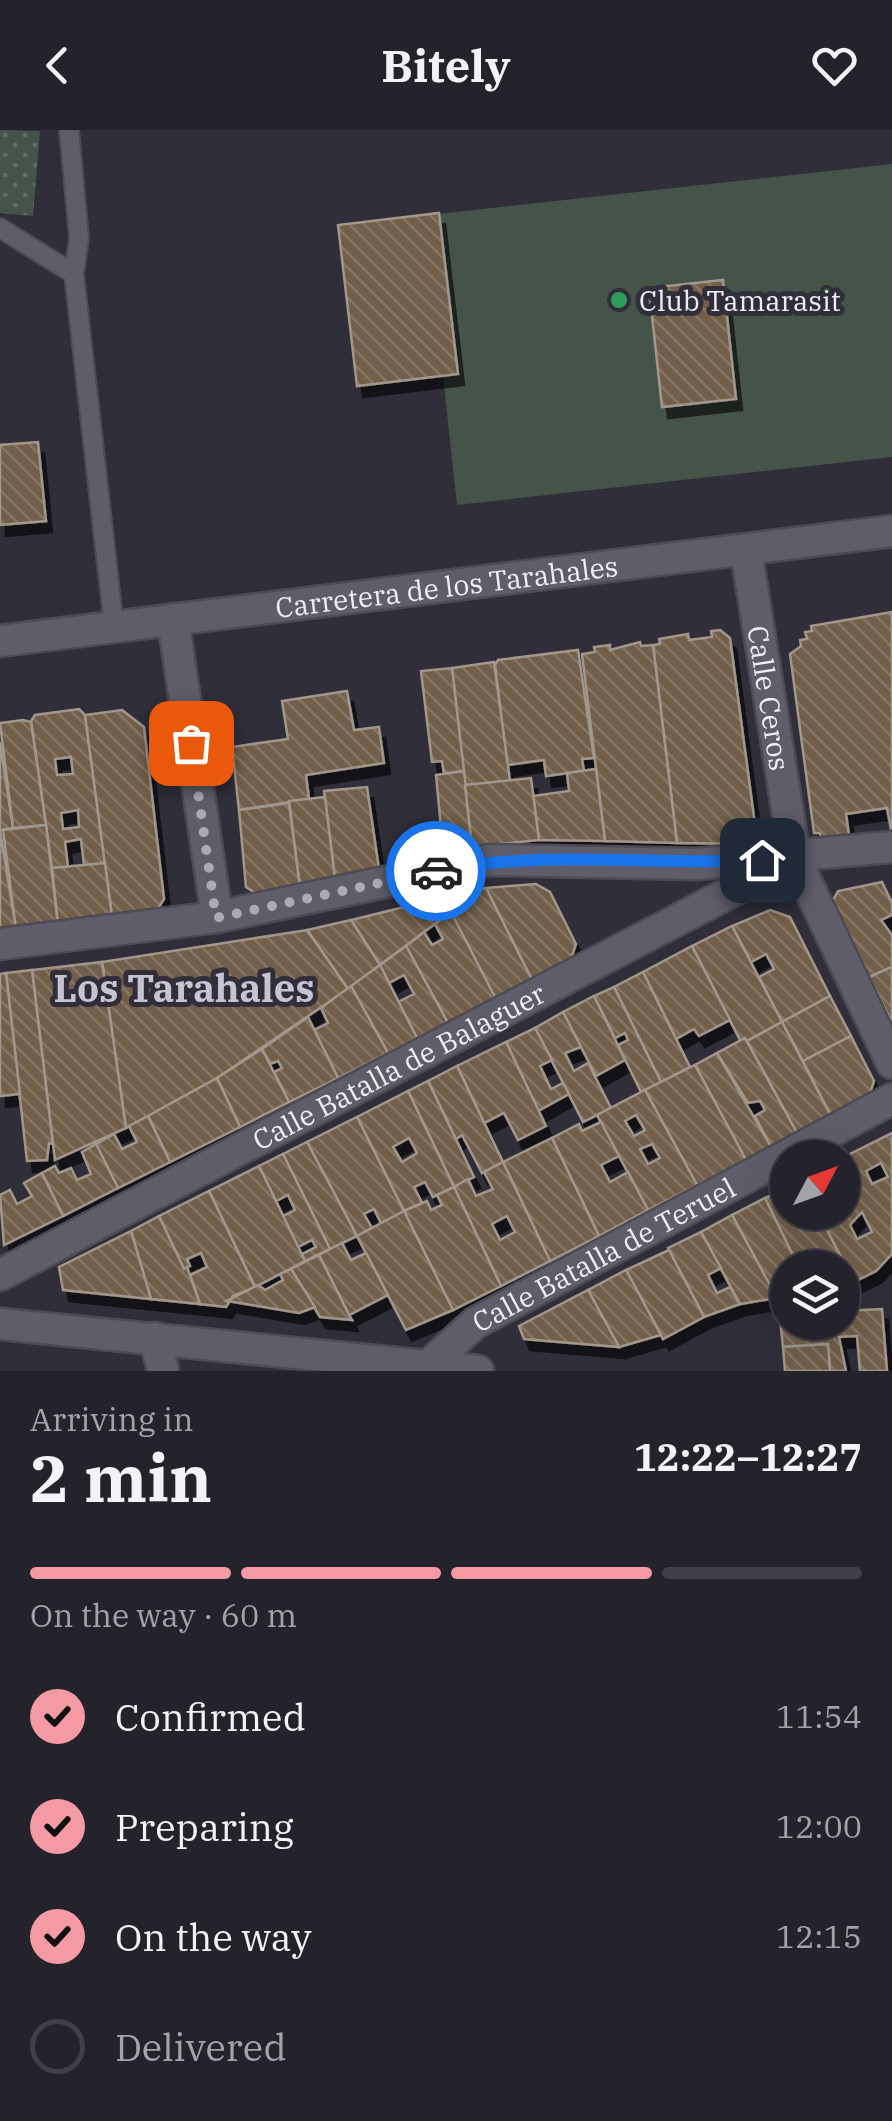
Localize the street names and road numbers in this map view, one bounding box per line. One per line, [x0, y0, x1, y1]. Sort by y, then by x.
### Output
street label: Carretera de los Tarahales [273, 546, 620, 625]
street label: Calle Ceros [740, 623, 799, 773]
street label: Calle Batalla de Balaguer [246, 974, 552, 1158]
street label: Calle Batalla de Teruel [465, 1168, 741, 1340]

